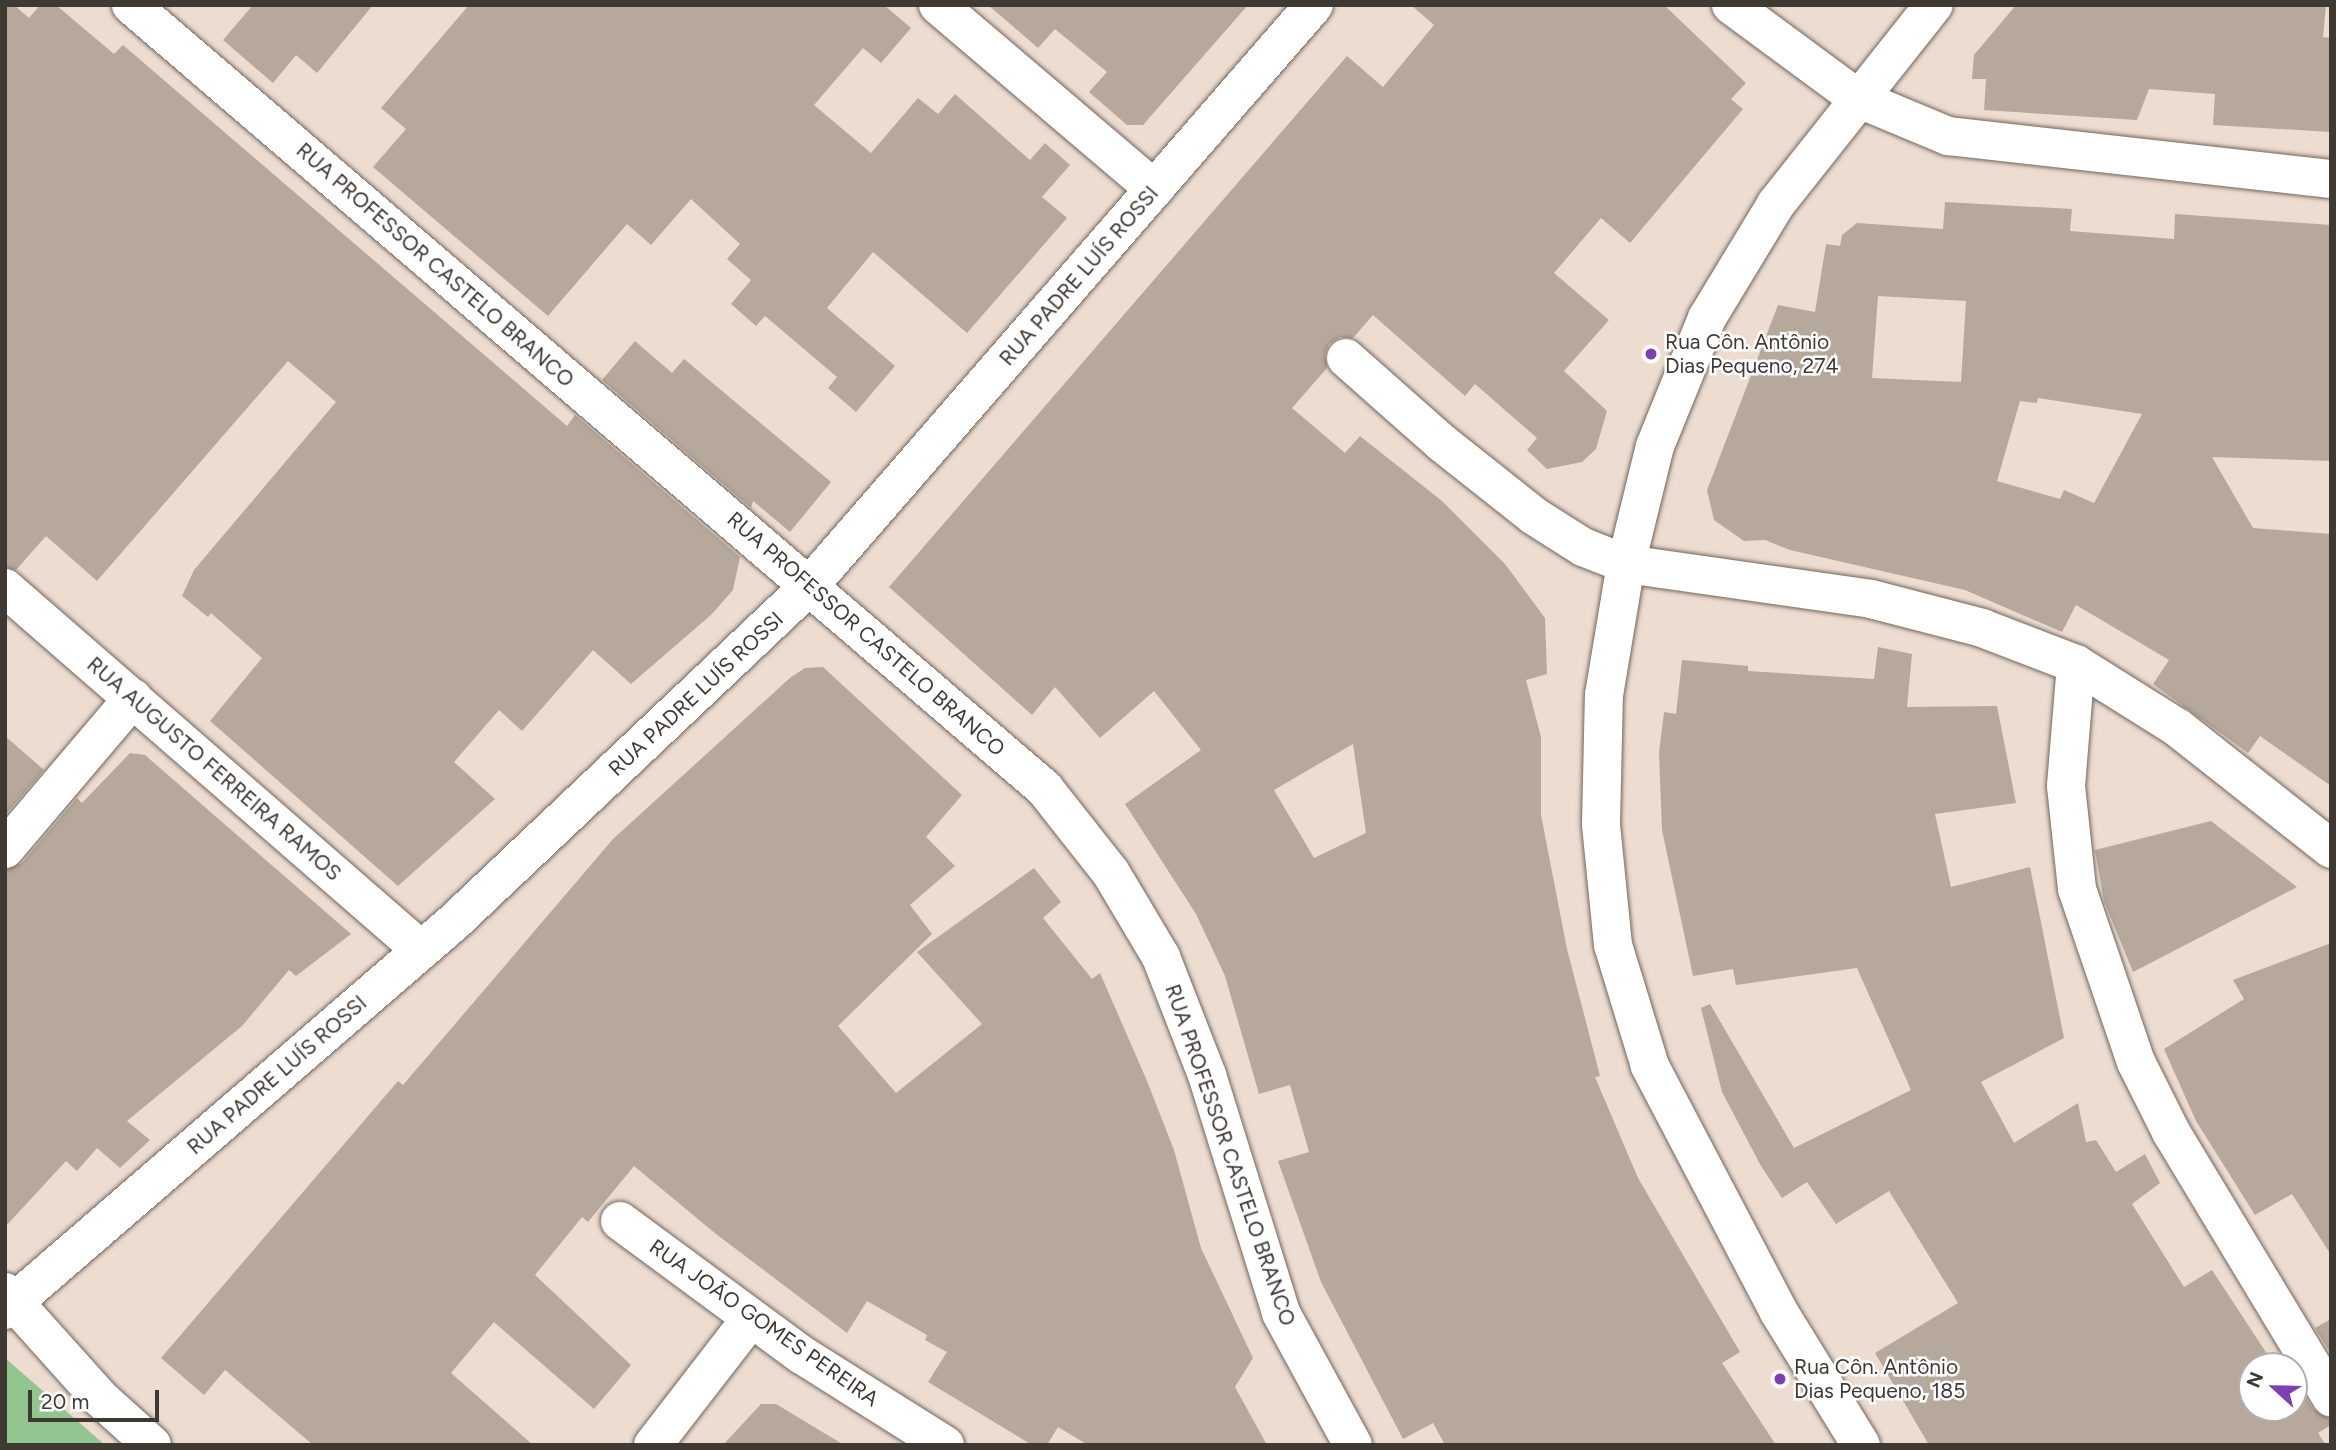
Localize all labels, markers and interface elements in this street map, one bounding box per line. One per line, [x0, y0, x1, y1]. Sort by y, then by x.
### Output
street label: RUA PROFESSOR CASTELO BRANCO [291, 138, 579, 392]
street label: RUA PADRE LUÍS ROSSI [994, 181, 1164, 371]
place label: Rua Côn. Antônio Dias Pequeno, 274 [1665, 329, 1839, 379]
marker: Rua Côn. Antônio Dias Pequeno, 274 [1643, 346, 1659, 362]
street label: RUA PROFESSOR CASTELO BRANCO [722, 507, 1010, 761]
street label: RUA PADRE LUÍS ROSSI [604, 607, 788, 781]
street label: RUA AUGUSTO FERREIRA RAMOS [82, 652, 346, 886]
street label: RUA PROFESSOR CASTELO BRANCO [1160, 981, 1300, 1329]
street label: RUA PADRE LUÍS ROSSI [182, 990, 372, 1160]
street label: RUA JOÃO GOMES PEREIRA [645, 1234, 883, 1412]
north arrow [2238, 1352, 2308, 1422]
place label: Rua Côn. Antônio Dias Pequeno, 185 [1794, 1354, 1965, 1404]
text: N [2242, 1369, 2268, 1391]
marker: Rua Côn. Antônio Dias Pequeno, 185 [1772, 1371, 1788, 1387]
scale bar [32, 1376, 163, 1420]
text: 20 m [41, 1389, 89, 1414]

